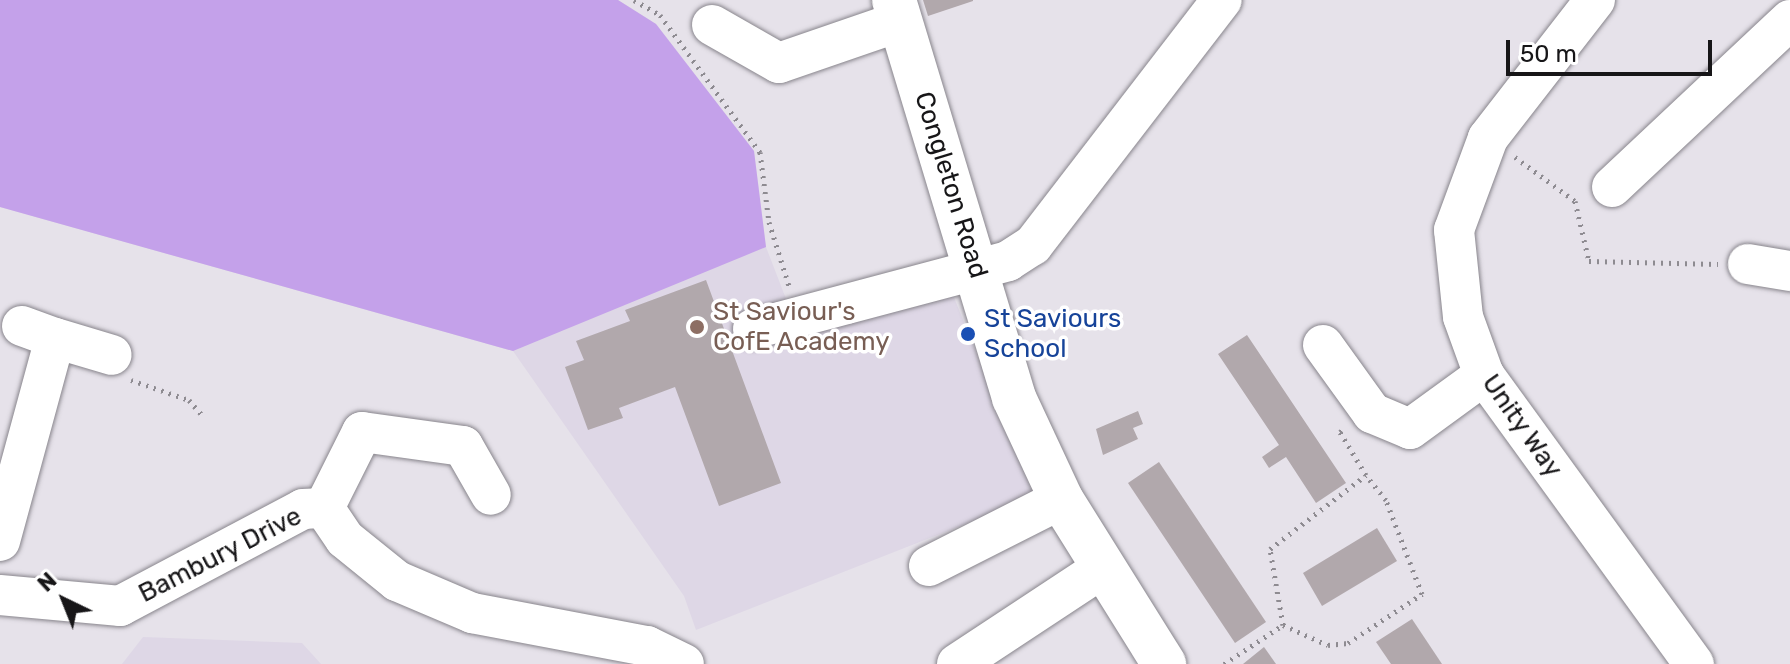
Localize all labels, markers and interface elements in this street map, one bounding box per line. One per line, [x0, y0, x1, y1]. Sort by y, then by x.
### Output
scale bar [1510, 24, 1716, 74]
text: 50 m [1520, 40, 1577, 68]
street label: Congleton Road [908, 88, 994, 282]
place label: St Saviour's CofE Academy [713, 296, 890, 358]
place label: St Saviours School [984, 303, 1121, 364]
marker: St Saviour's CofE Academy [688, 318, 706, 336]
marker: St Saviours School [959, 325, 977, 343]
street label: Unity Way [1475, 368, 1569, 484]
street label: Bambury Drive [133, 500, 307, 610]
north arrow [24, 560, 104, 640]
text: N [32, 567, 62, 597]

